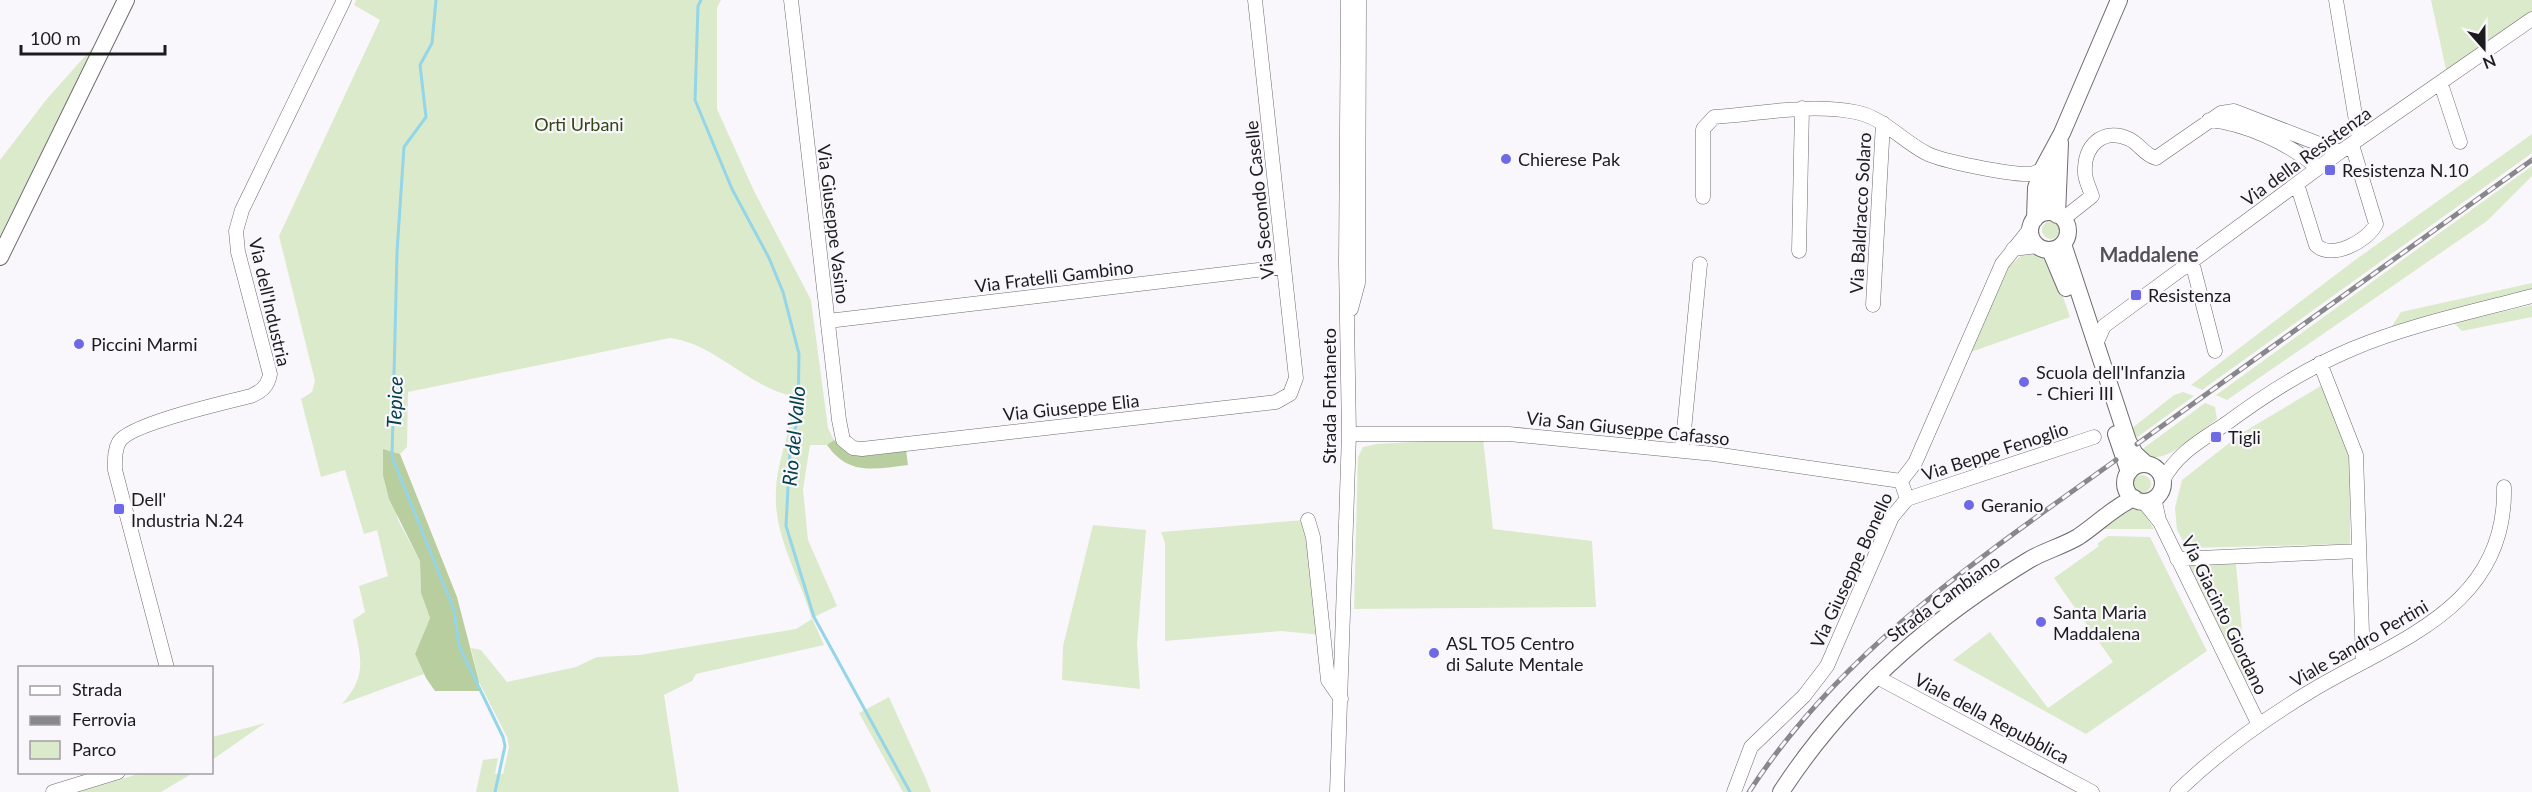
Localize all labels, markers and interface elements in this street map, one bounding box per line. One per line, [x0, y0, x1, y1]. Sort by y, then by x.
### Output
scale bar [21, 18, 165, 56]
north arrow [2454, 18, 2514, 78]
text: 100 m [30, 27, 81, 49]
text: N [2480, 51, 2499, 74]
street label: Via della Resistenza [2237, 102, 2375, 210]
park label: Orti Urbani [534, 113, 624, 135]
street label: Via Secondo Caselle [1240, 120, 1278, 280]
street label: Via Baldracco Solaro [1845, 132, 1875, 294]
street label: Via Giuseppe Vasino [813, 143, 855, 305]
place label: Chierese Pak [1518, 148, 1621, 170]
marker: Chierese Pak [1499, 152, 1513, 166]
place label: Resistenza N.10 [2342, 159, 2469, 181]
marker: Resistenza N.10 [2323, 163, 2337, 177]
street label: Via dell'Industria [245, 236, 295, 368]
district label: Maddalene [2099, 242, 2199, 266]
street label: Via Fratelli Gambino [973, 255, 1135, 297]
place label: Resistenza [2148, 284, 2231, 306]
marker: Resistenza [2129, 288, 2143, 302]
street label: Strada Fontaneto [1318, 328, 1340, 464]
place label: Piccini Marmi [91, 333, 197, 355]
marker: Piccini Marmi [72, 337, 86, 351]
place label: Scuola dell'Infanzia - Chieri III [2036, 361, 2186, 404]
marker: Scuola dell'Infanzia - Chieri III [2017, 375, 2031, 389]
water label: Tepice [381, 376, 407, 428]
water label: Rio del Vallo [777, 385, 809, 487]
street label: Via Giuseppe Elia [1002, 389, 1140, 425]
street label: Via San Giuseppe Cafasso [1525, 406, 1731, 450]
street label: Via Beppe Fenoglio [1919, 417, 2071, 485]
place label: Tigli [2228, 426, 2261, 448]
marker: Tigli [2209, 430, 2223, 444]
place label: Dell' Industria N.24 [131, 488, 244, 531]
street label: Via Giuseppe Bonello [1805, 489, 1897, 651]
place label: Geranio [1981, 494, 2043, 516]
marker: Geranio [1962, 498, 1976, 512]
marker: Dell' Industria N.24 [112, 502, 126, 516]
street label: Via Giacinto Giordano [2177, 532, 2273, 698]
street label: Strada Cambiano [1882, 550, 2004, 646]
street label: Viale Sandro Pertini [2286, 595, 2432, 691]
place label: Santa Maria Maddalena [2053, 601, 2147, 644]
marker: Santa Maria Maddalena [2034, 615, 2048, 629]
place label: ASL TO5 Centro di Salute Mentale [1446, 632, 1583, 675]
marker: ASL TO5 Centro di Salute Mentale [1427, 646, 1441, 660]
legend [18, 666, 213, 774]
street label: Viale della Repubblica [1911, 668, 2073, 768]
text: Strada [72, 678, 122, 700]
text: Ferrovia [72, 708, 136, 730]
text: Parco [72, 738, 116, 760]

